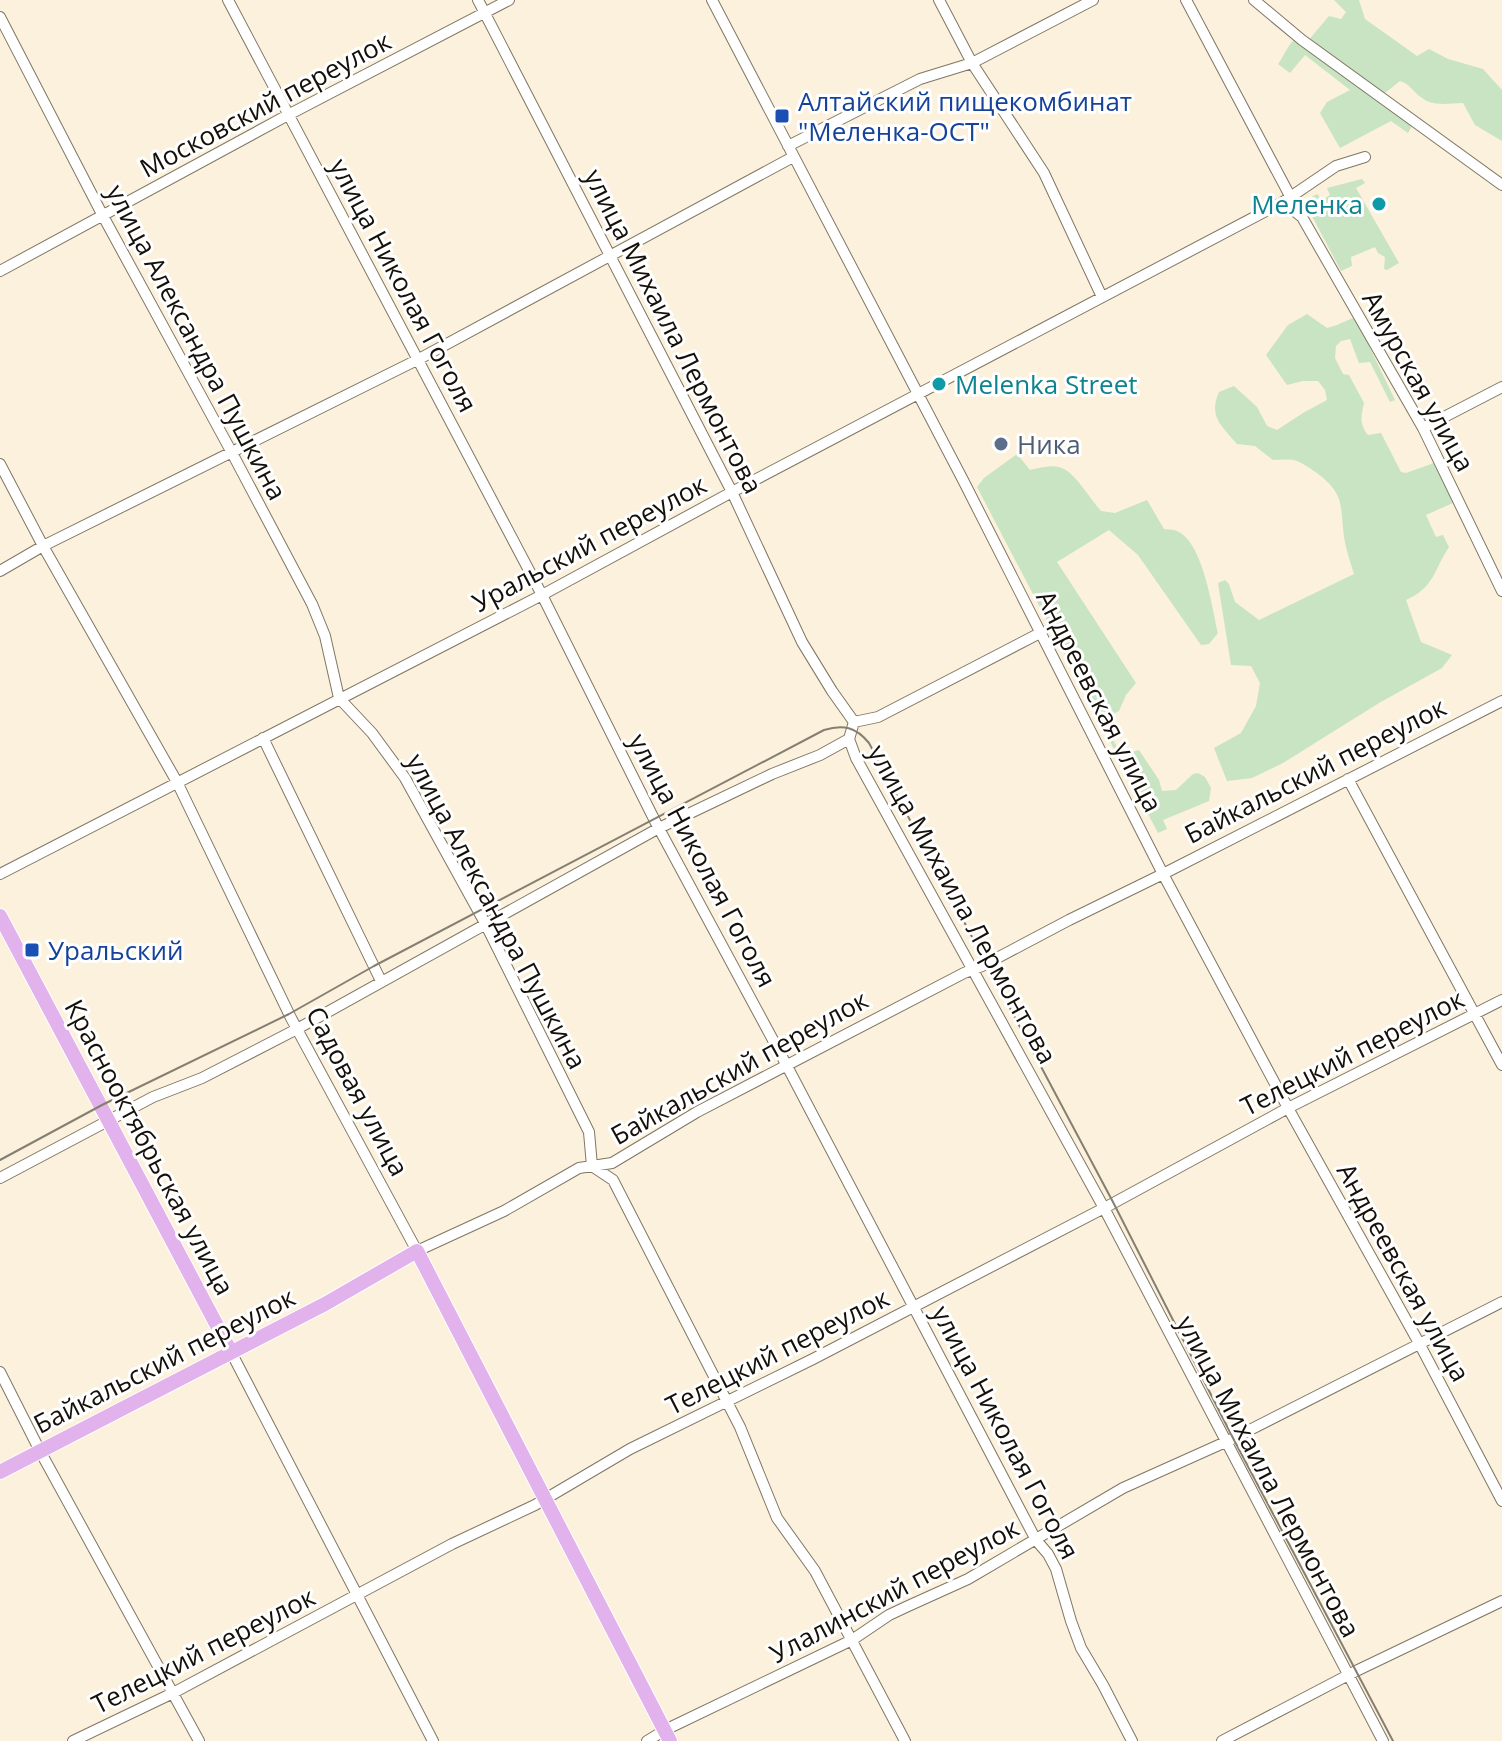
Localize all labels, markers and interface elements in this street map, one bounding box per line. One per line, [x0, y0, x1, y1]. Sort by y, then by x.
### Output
street label: Московский переулок [133, 22, 397, 185]
place label: Алтайский пищекомбинат "Меленка-ОСТ" [798, 83, 1132, 149]
marker: Алтайский пищекомбинат "Меленка-ОСТ" [773, 107, 791, 125]
street label: улица Николая Гоголя [322, 152, 486, 418]
street label: улица Михаила Лермонтова [576, 163, 772, 499]
street label: улица Александра Пушкина [98, 178, 296, 506]
place label: Меленка [1251, 186, 1363, 222]
marker: Меленка [1370, 195, 1388, 213]
street label: Амурская улица [1355, 284, 1483, 478]
place label: Melenka Street [955, 366, 1138, 402]
marker: Melenka Street [930, 375, 948, 393]
place label: Ника [1017, 426, 1081, 462]
marker: Ника [992, 435, 1010, 453]
street label: Уральский переулок [466, 466, 713, 620]
street label: Андреевская улица [1028, 584, 1172, 818]
street label: Байкальский переулок [1178, 688, 1452, 852]
street label: улица Николая Гоголя [621, 727, 785, 993]
street label: улица Михаила Лермонтова [860, 738, 1066, 1070]
street label: улица Александра Пушкина [398, 747, 596, 1075]
place label: Уральский [48, 932, 184, 968]
marker: Уральский [23, 941, 41, 959]
street label: Телецкий переулок [1234, 980, 1470, 1124]
street label: Байкальский переулок [604, 981, 875, 1153]
street label: Краснооктябрьская улица [57, 993, 243, 1301]
street label: Садовая улица [298, 1000, 418, 1182]
street label: Андреевская улица [1329, 1156, 1479, 1388]
street label: Байкальский переулок [27, 1278, 301, 1442]
street label: Телецкий переулок [659, 1279, 895, 1423]
street label: улица Николая Гоголя [924, 1299, 1088, 1565]
street label: улица Михаила Лермонтова [1169, 1309, 1369, 1643]
street label: Улалинский переулок [763, 1509, 1025, 1671]
street label: Телецкий переулок [85, 1578, 321, 1722]

